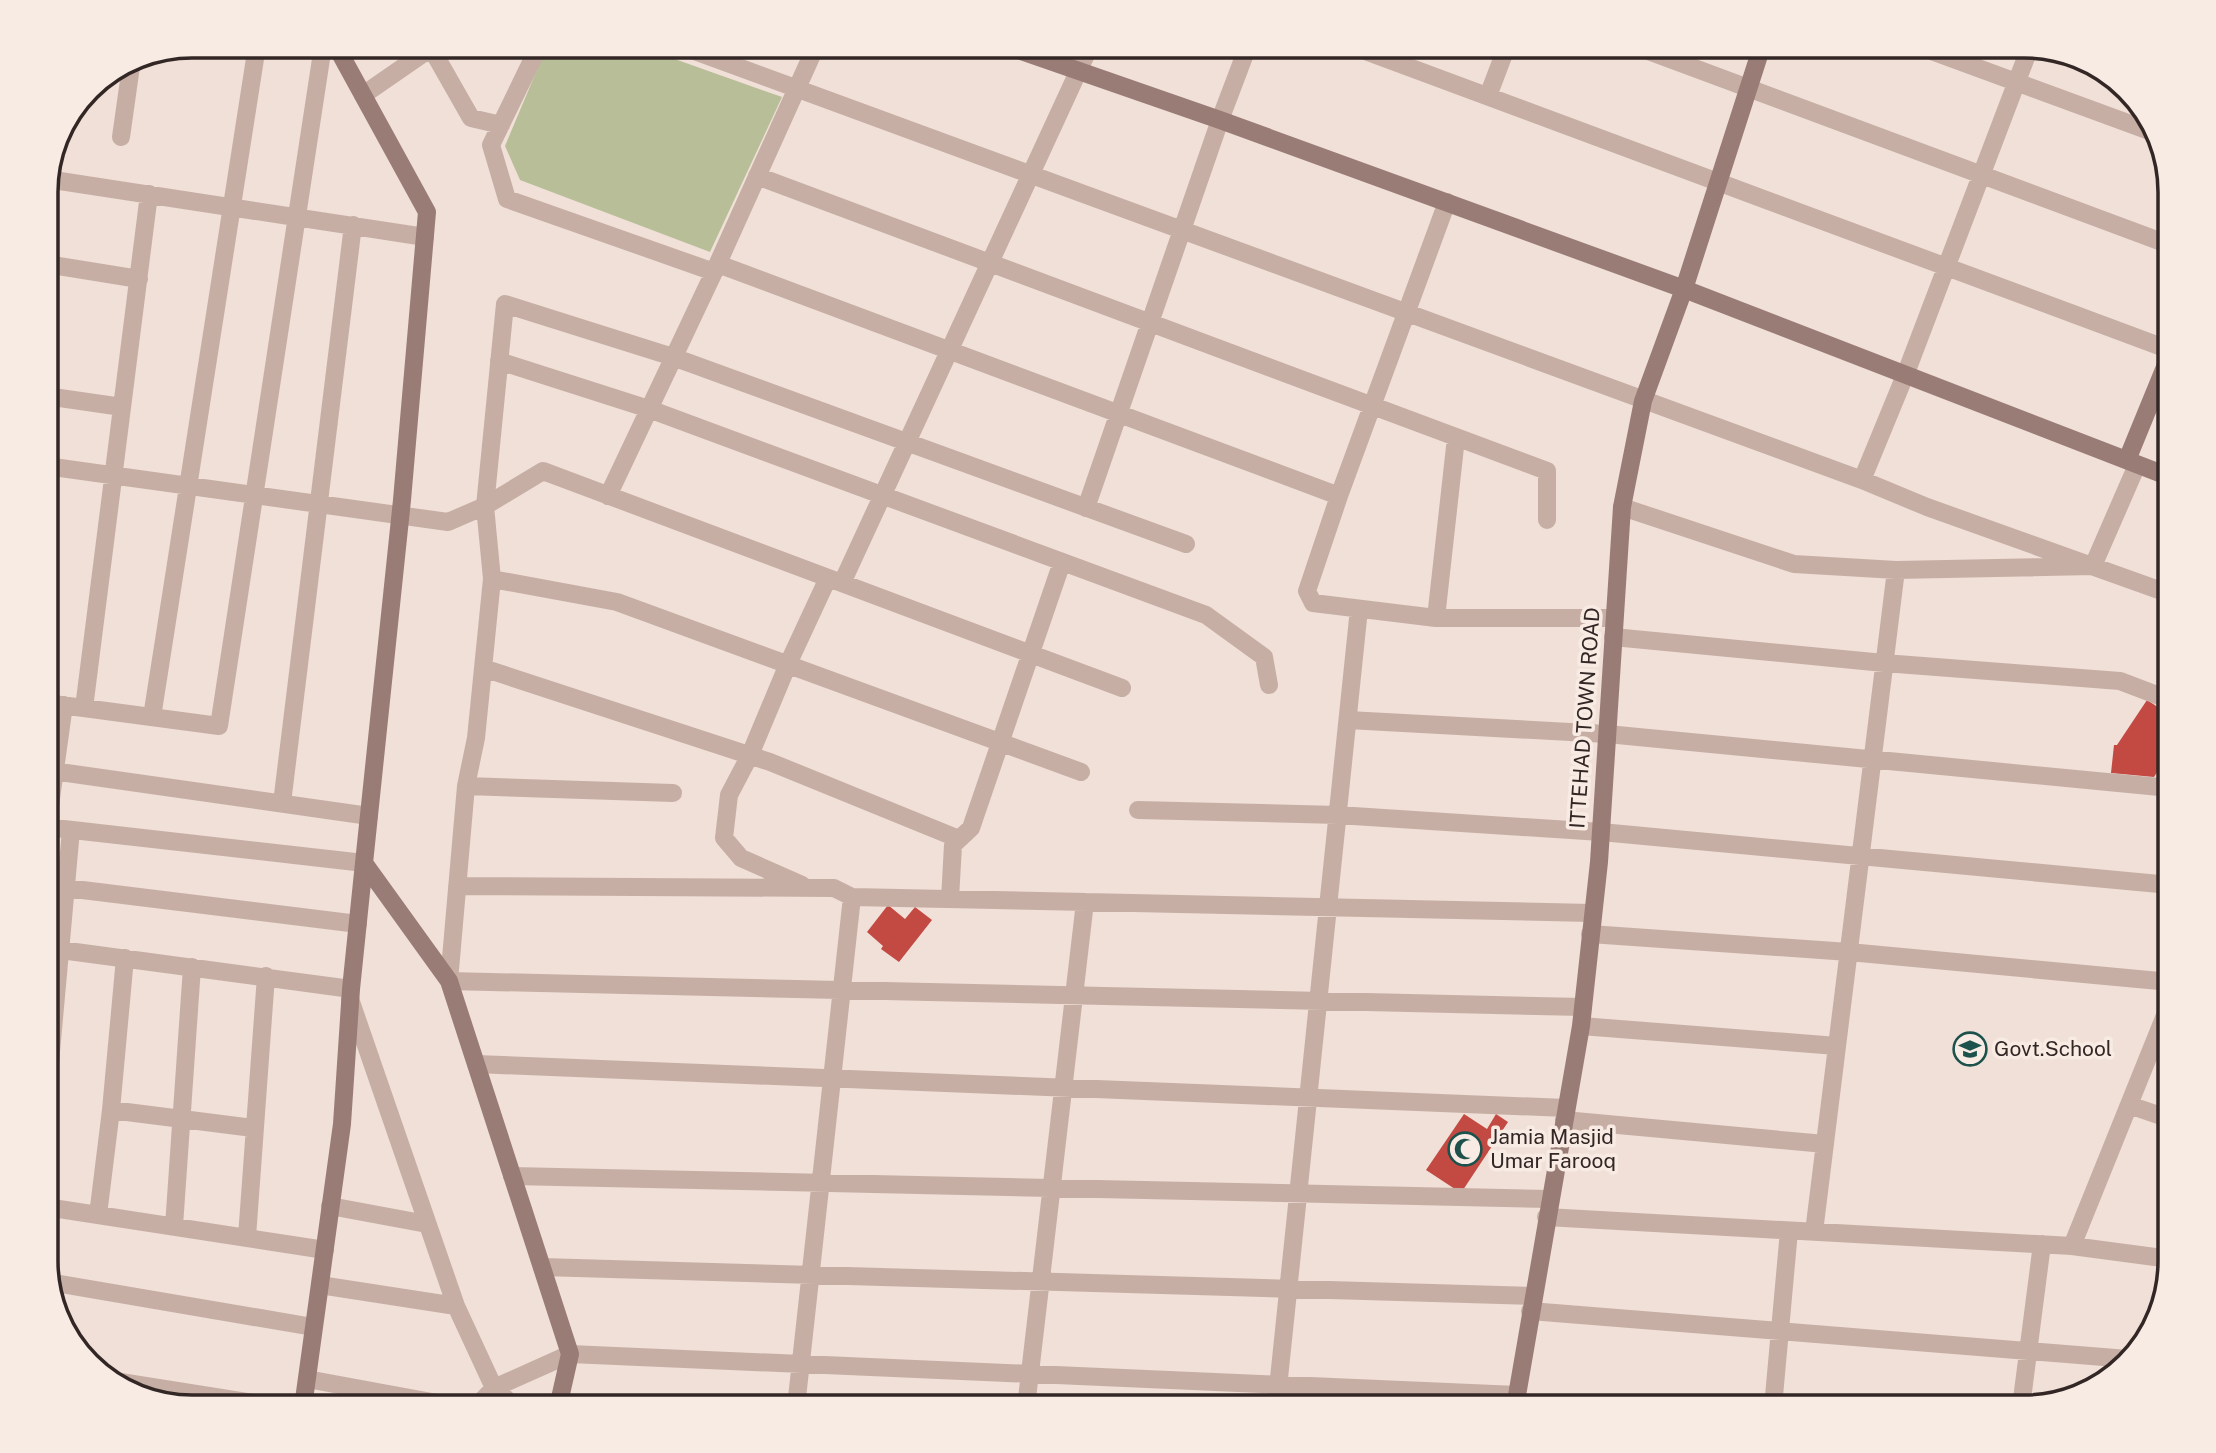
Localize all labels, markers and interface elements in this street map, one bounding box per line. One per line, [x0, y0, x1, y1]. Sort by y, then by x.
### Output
street label: ITTEHAD TOWN ROAD [1564, 606, 1605, 829]
school or university icon: Govt.School [1951, 1030, 1989, 1068]
place label: Govt.School [1994, 1036, 2112, 1061]
place label: Jamia Masjid Umar Farooq [1490, 1124, 1616, 1173]
mosque icon: Jamia Masjid Umar Farooq [1446, 1130, 1484, 1168]

